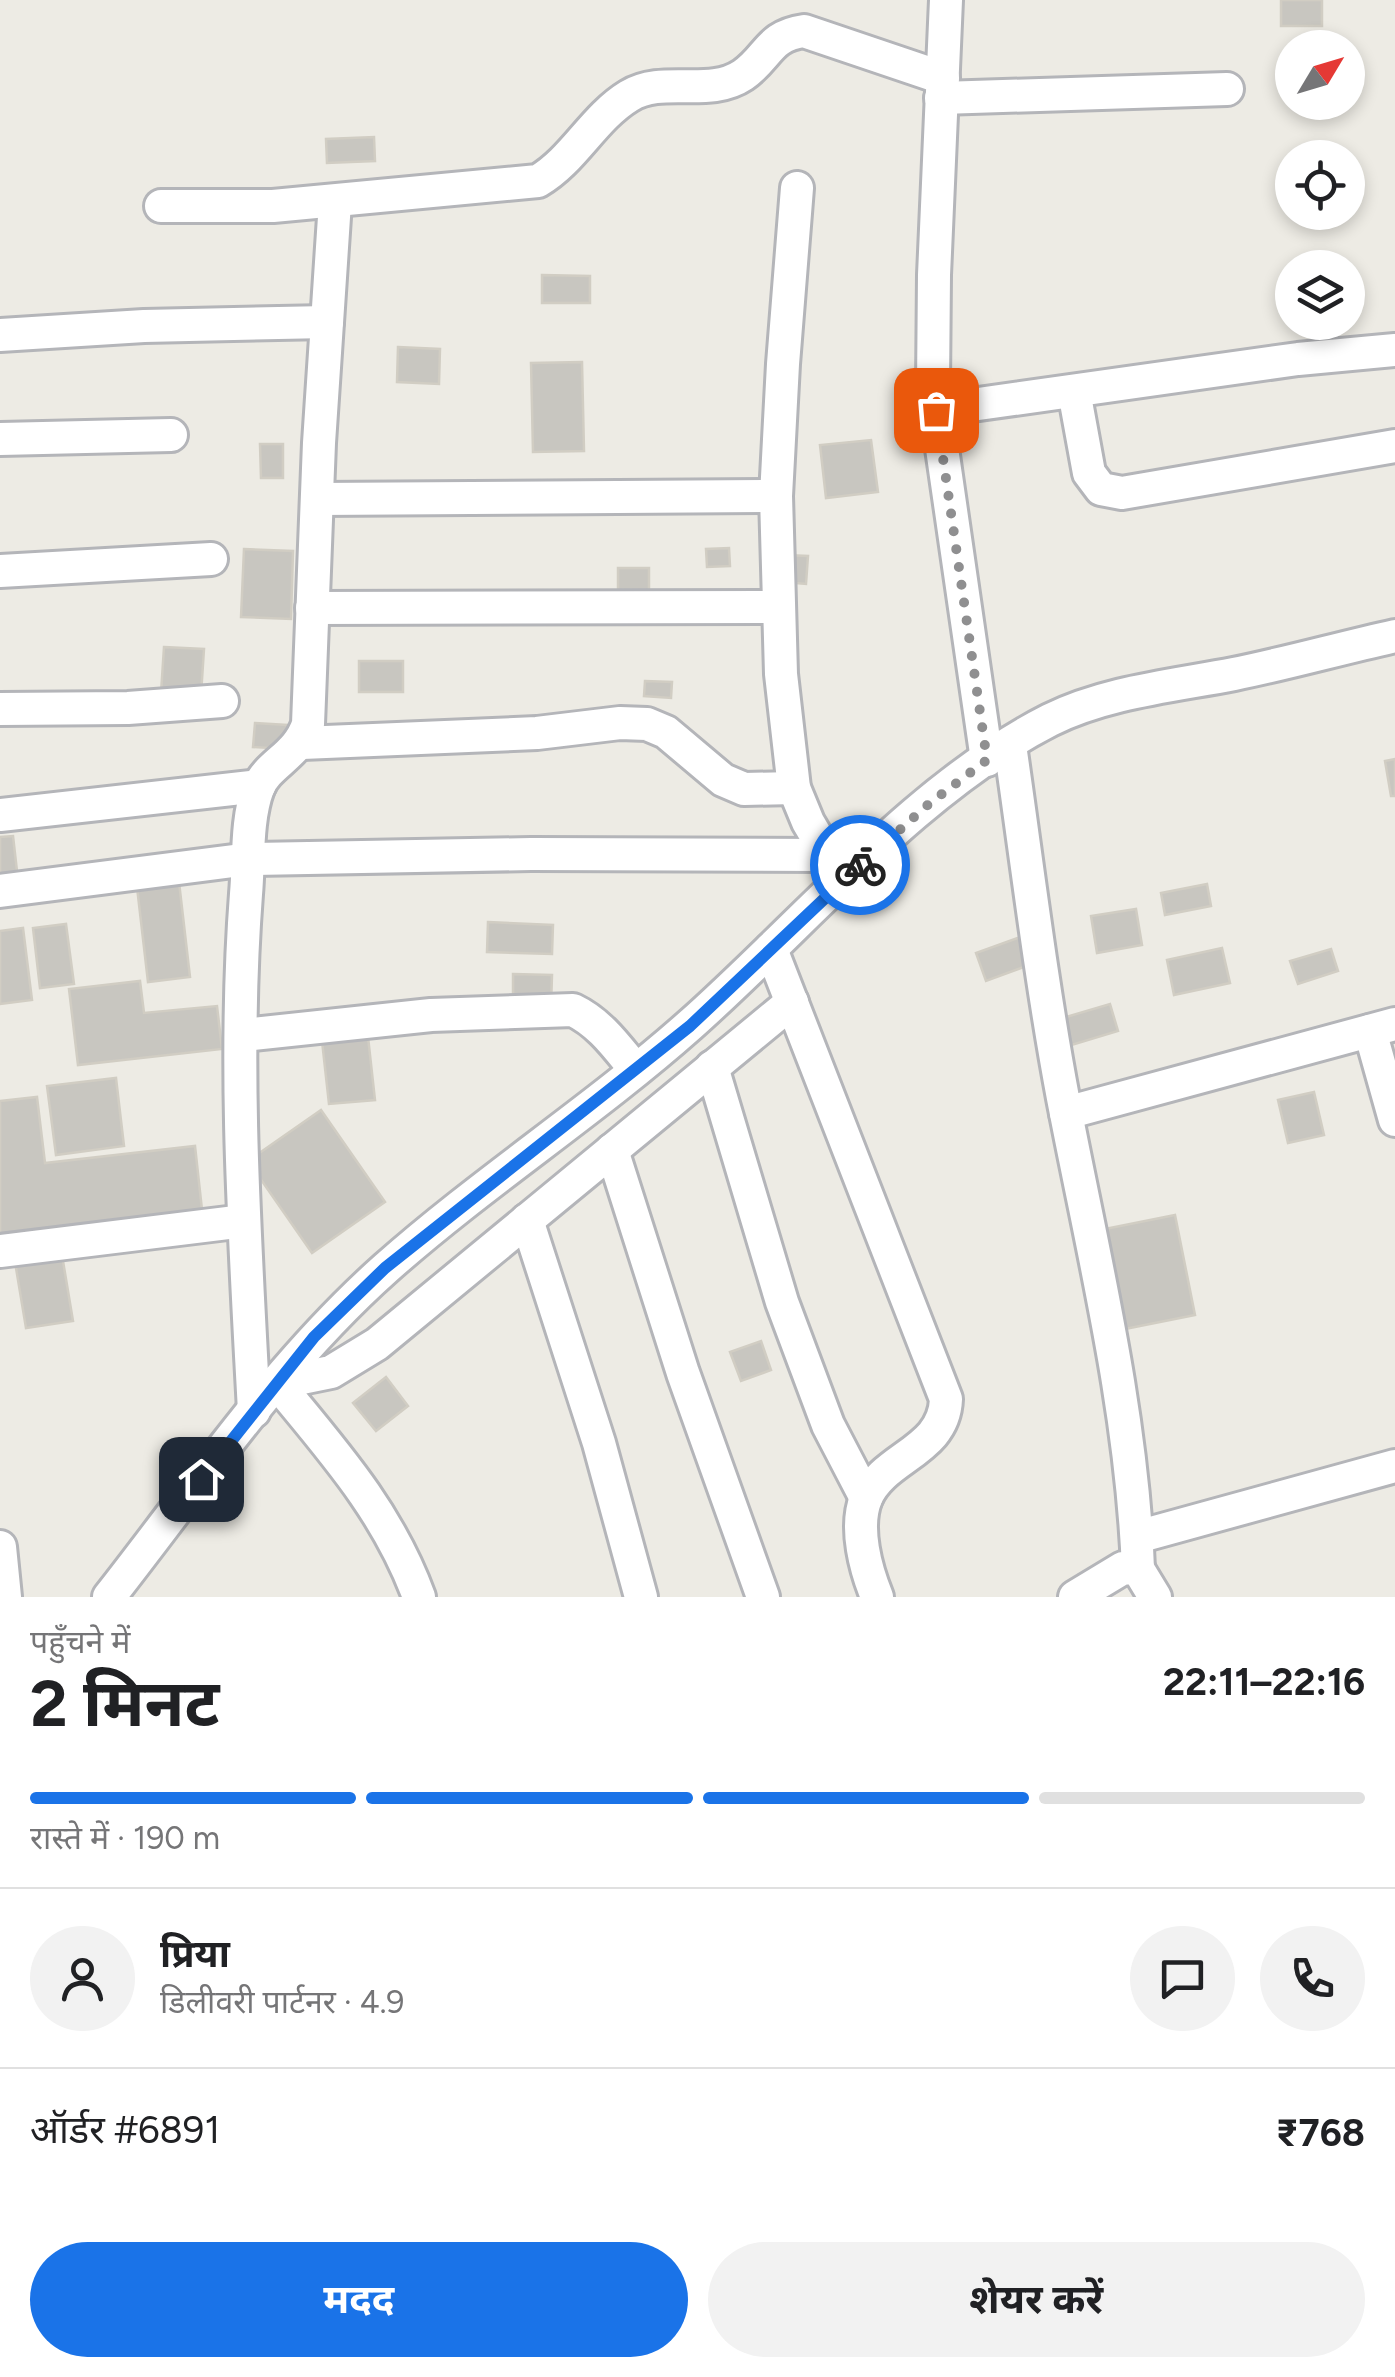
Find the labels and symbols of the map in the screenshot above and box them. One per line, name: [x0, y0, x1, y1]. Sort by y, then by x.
north arrow: [1275, 30, 1365, 120]
pin: [894, 368, 979, 453]
courier: [810, 815, 910, 915]
pin: [159, 1437, 244, 1522]

